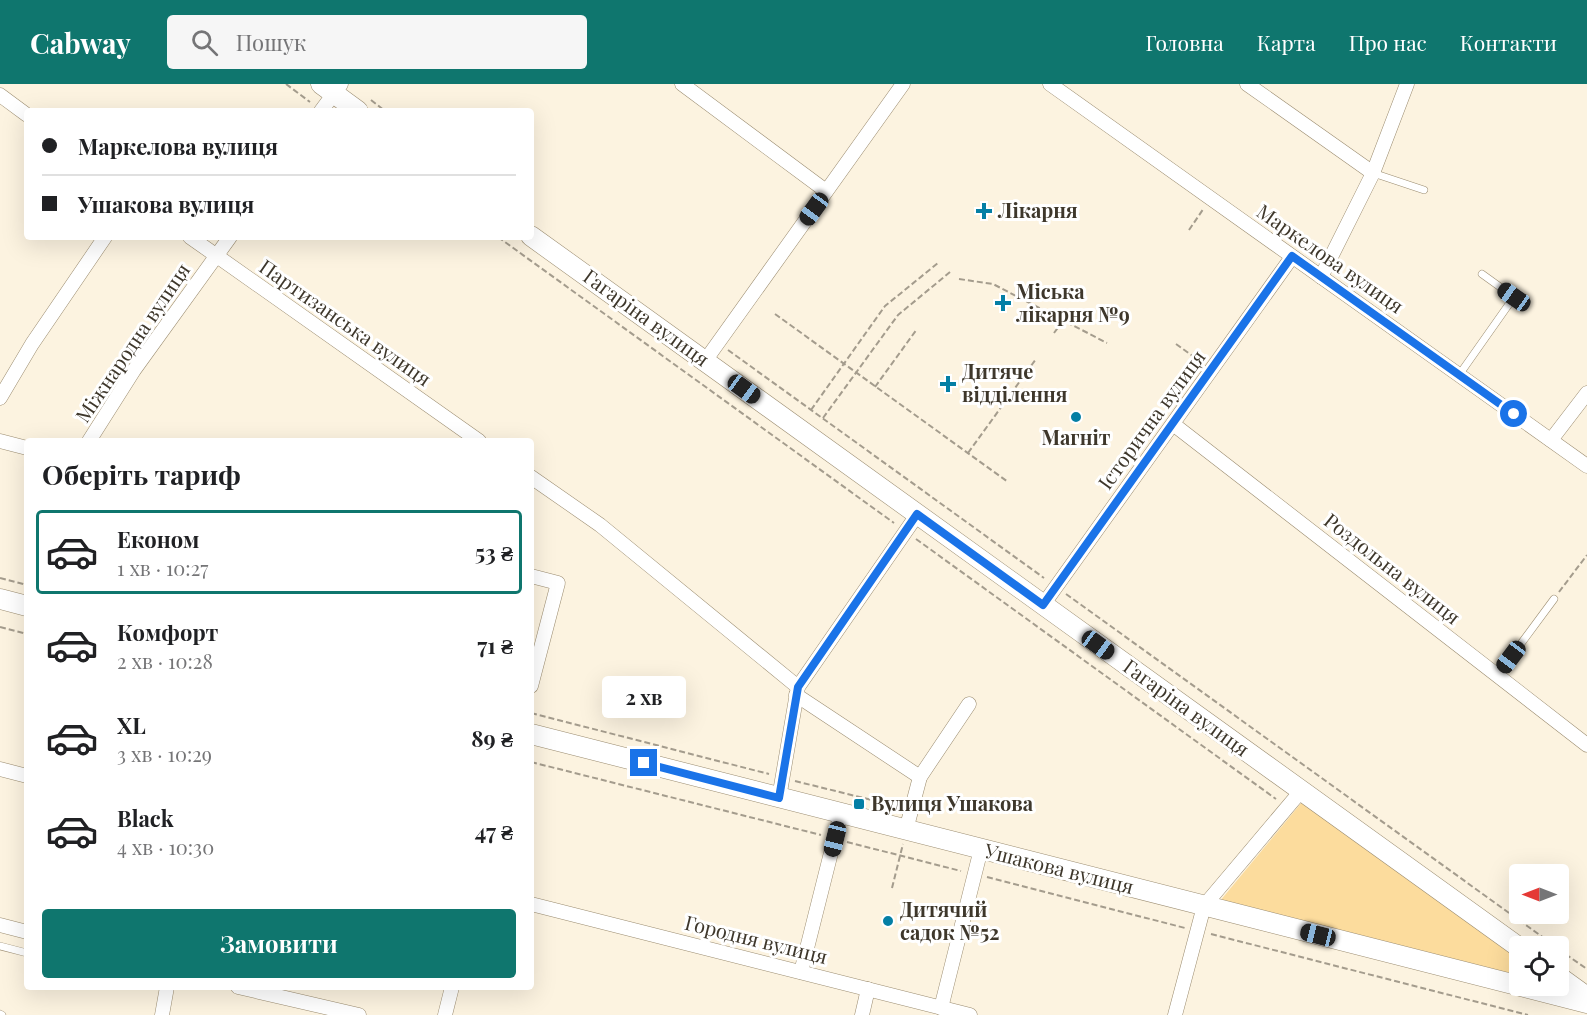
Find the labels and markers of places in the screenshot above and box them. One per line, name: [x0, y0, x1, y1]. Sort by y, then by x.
place label: Лікарня: [997, 196, 1078, 223]
marker: Лікарня: [975, 202, 993, 220]
place label: Міська лікарня №9: [1016, 277, 1130, 327]
marker: Міська лікарня №9: [994, 294, 1012, 312]
place label: Дитяче відділення: [962, 357, 1068, 407]
marker: Дитяче відділення: [939, 375, 957, 393]
marker: Магніт: [1069, 410, 1083, 424]
place label: Магніт: [1042, 423, 1111, 450]
place label: Вулиця Ушакова: [871, 789, 1034, 816]
marker: Вулиця Ушакова: [852, 797, 866, 811]
place label: Дитячий садок №52: [900, 895, 1000, 945]
marker: Дитячий садок №52: [881, 914, 895, 928]

